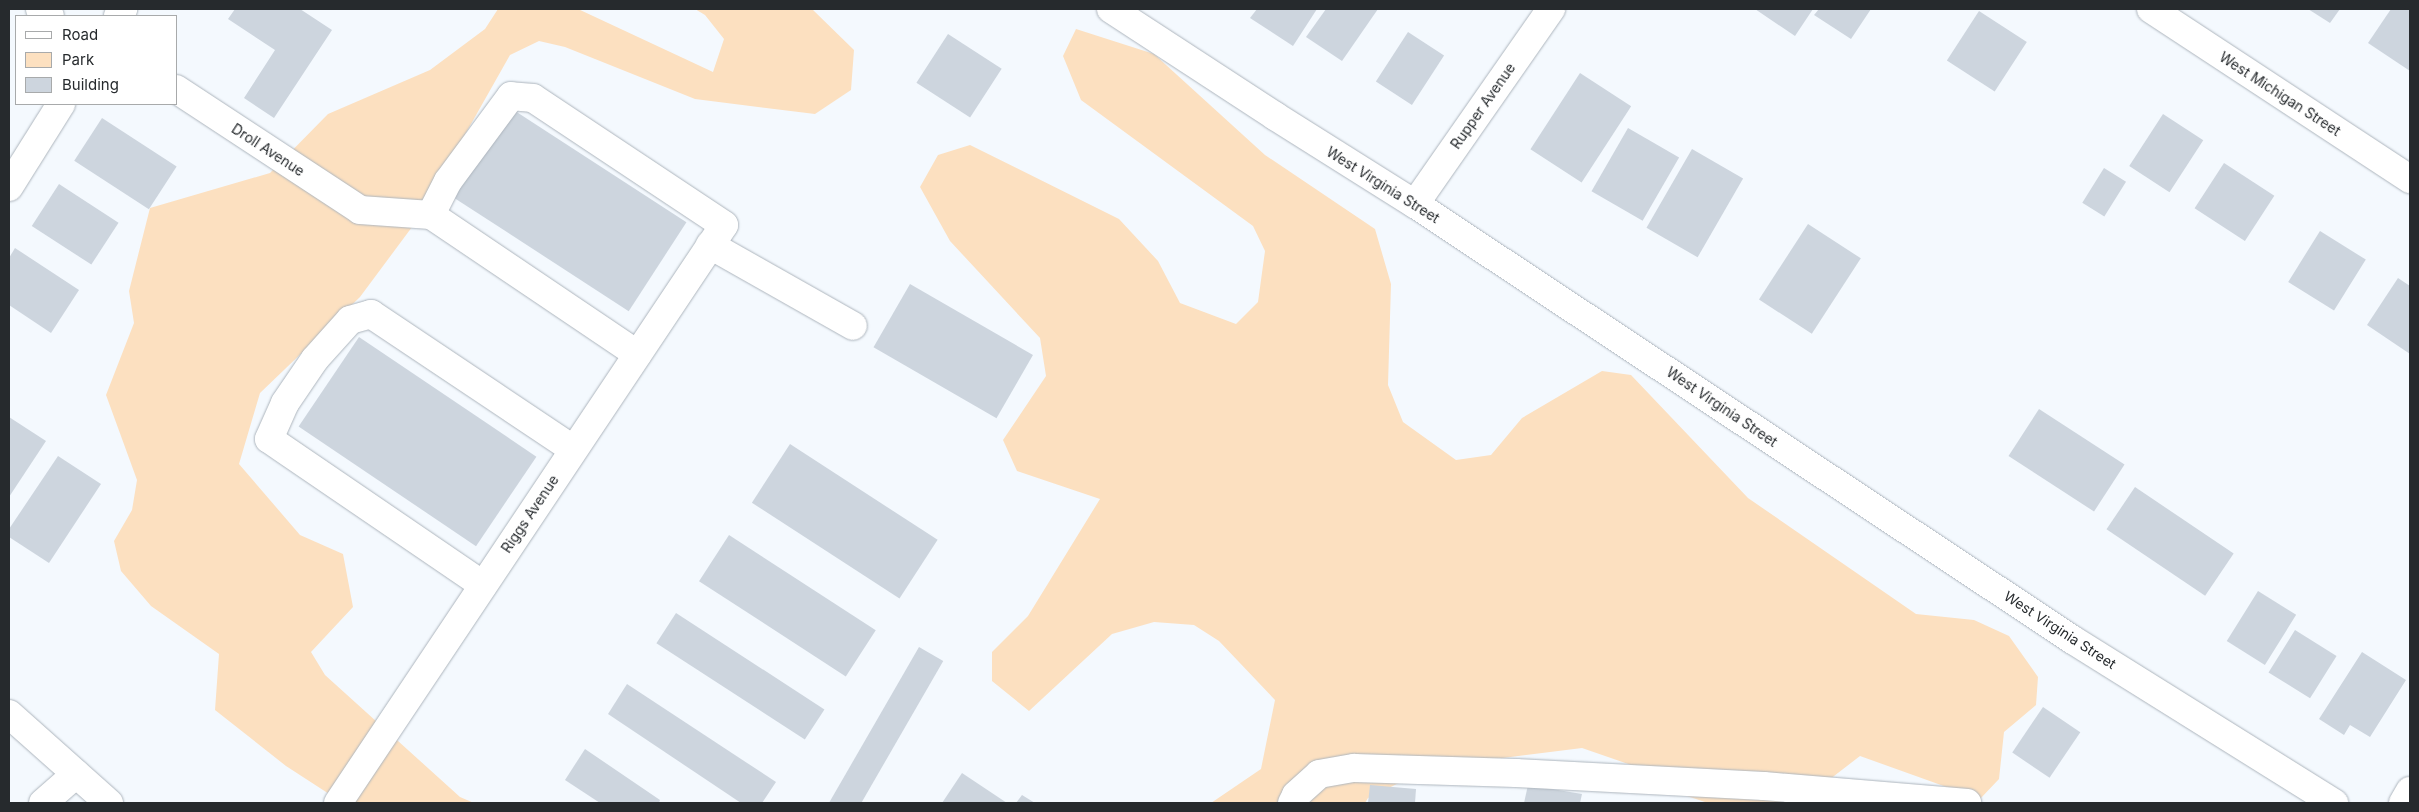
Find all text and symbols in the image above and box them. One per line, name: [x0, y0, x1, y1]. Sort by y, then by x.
legend: [15, 15, 178, 105]
text: Road: [62, 25, 98, 44]
street label: West Michigan Street: [2216, 49, 2344, 139]
text: Park: [62, 50, 94, 69]
street label: Rupper Avenue: [1447, 60, 1519, 152]
text: Building: [62, 75, 119, 94]
street label: Droll Avenue: [228, 120, 308, 180]
street label: West Virginia Street: [1323, 143, 1443, 227]
street label: West Virginia Street: [1663, 364, 1781, 450]
street label: Riggs Avenue: [498, 472, 562, 556]
street label: West Virginia Street: [2001, 588, 2119, 672]

